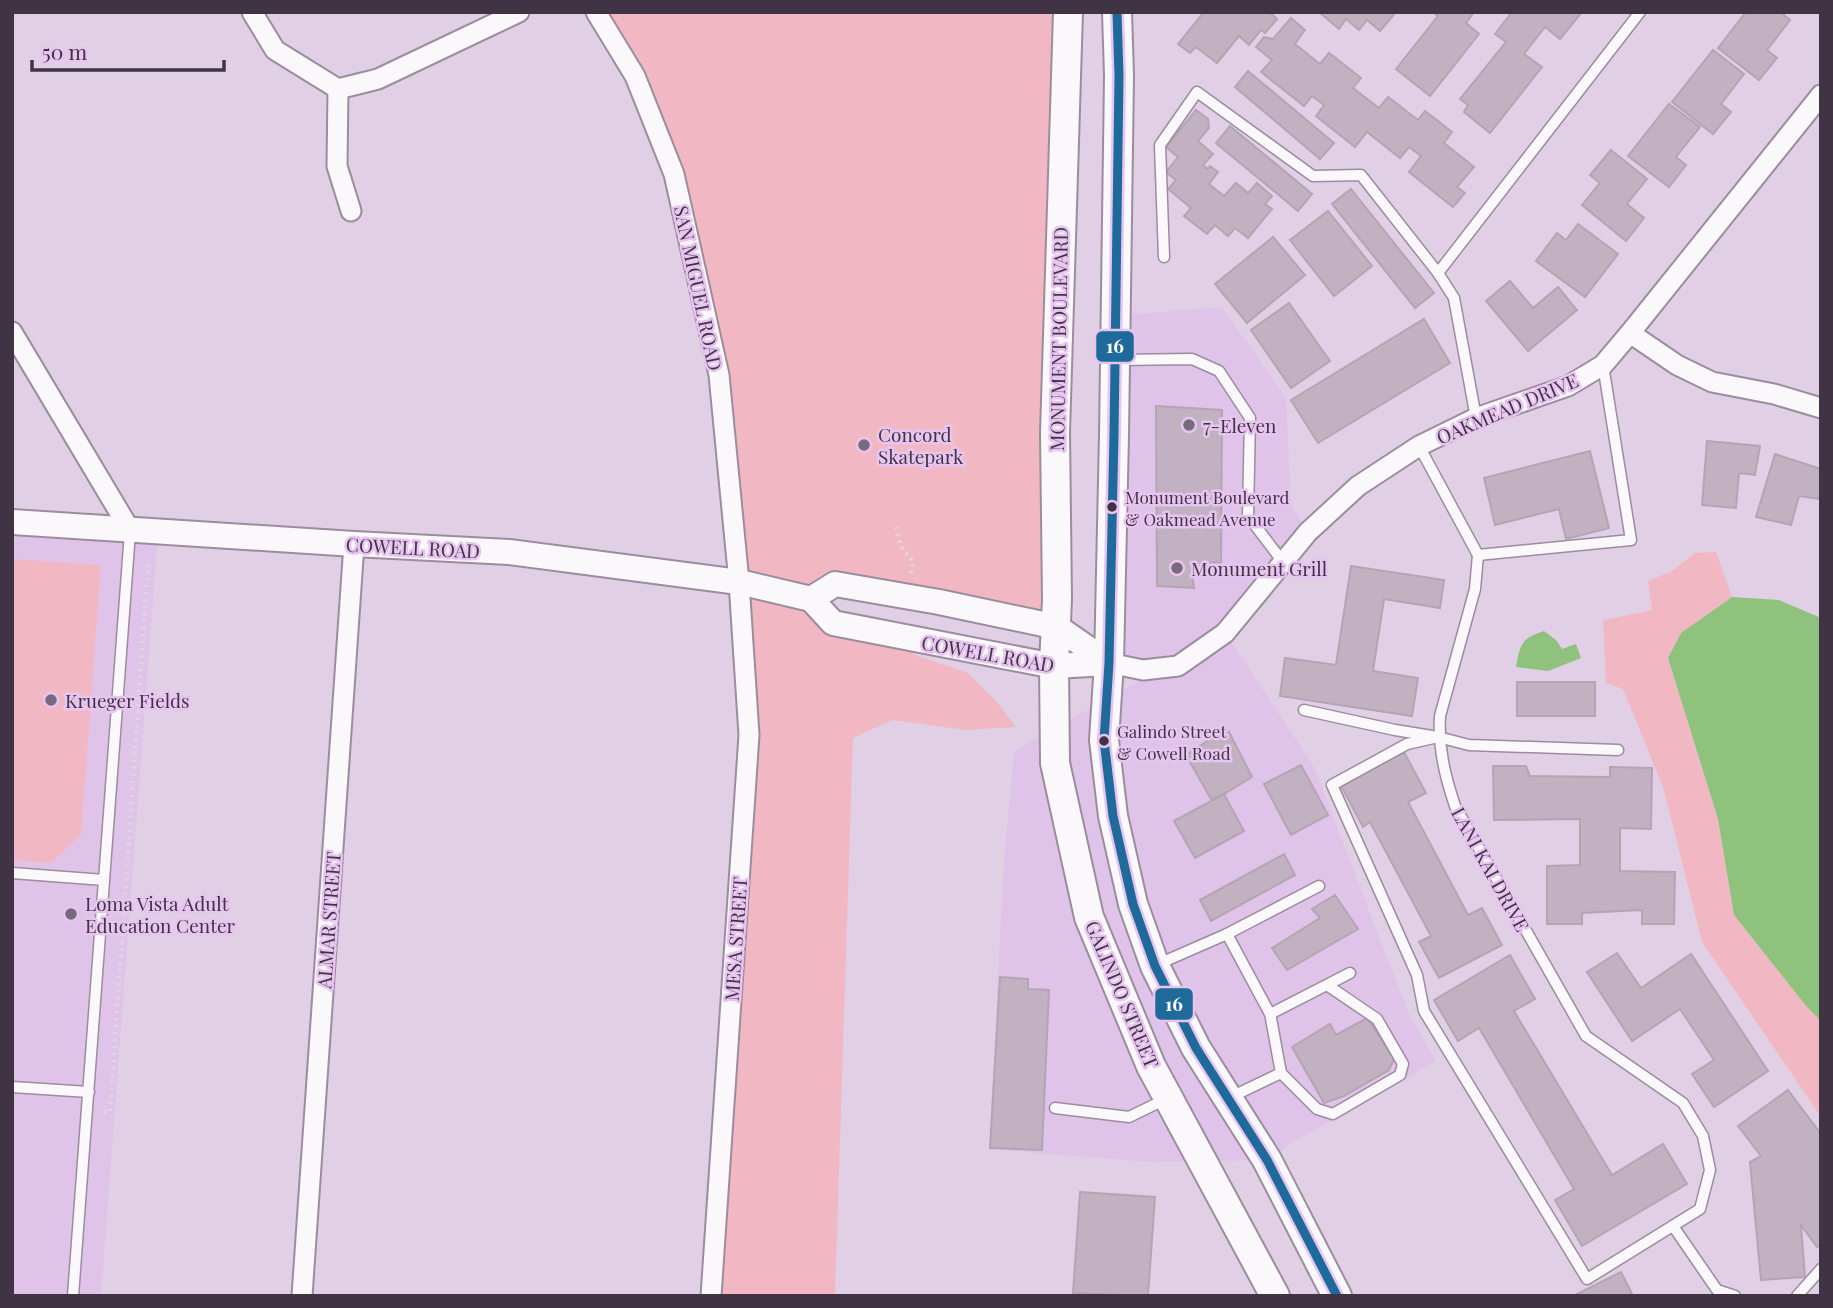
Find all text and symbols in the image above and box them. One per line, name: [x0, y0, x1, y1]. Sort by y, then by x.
scale bar: [32, 28, 224, 72]
text: 50 m: [42, 37, 88, 65]
street label: SAN MIGUEL ROAD: [669, 203, 729, 373]
street label: MONUMENT BOULEVARD: [1043, 227, 1073, 451]
line badge: 16: [1095, 330, 1135, 363]
text: 16: [1106, 332, 1124, 358]
street label: OAKMEAD DRIVE: [1432, 366, 1582, 450]
place label: 7-Eleven: [1203, 412, 1277, 438]
marker: 7-Eleven: [1181, 417, 1197, 433]
place label: Concord Skatepark: [878, 421, 964, 469]
marker: Concord Skatepark: [856, 437, 872, 453]
place label: Monument Boulevard & Oakmead Avenue: [1125, 486, 1290, 530]
marker: Monument Boulevard & Oakmead Avenue: [1105, 500, 1119, 514]
street label: COWELL ROAD: [345, 531, 481, 563]
place label: Monument Grill: [1191, 555, 1328, 581]
marker: Monument Grill: [1169, 560, 1185, 576]
street label: COWELL ROAD: [920, 629, 1056, 677]
place label: Krueger Fields: [65, 687, 190, 713]
marker: Krueger Fields: [43, 692, 59, 708]
place label: Galindo Street & Cowell Road: [1117, 720, 1231, 764]
marker: Galindo Street & Cowell Road: [1097, 734, 1111, 748]
street label: LANI KAI DRIVE: [1446, 802, 1536, 936]
street label: ALMAR STREET: [310, 851, 346, 990]
street label: MESA STREET: [718, 876, 752, 1002]
place label: Loma Vista Adult Education Center: [85, 890, 235, 938]
marker: Loma Vista Adult Education Center: [63, 906, 79, 922]
street label: GALINDO STREET: [1080, 916, 1166, 1072]
line badge: 16: [1154, 987, 1194, 1021]
text: 16: [1165, 990, 1183, 1016]

